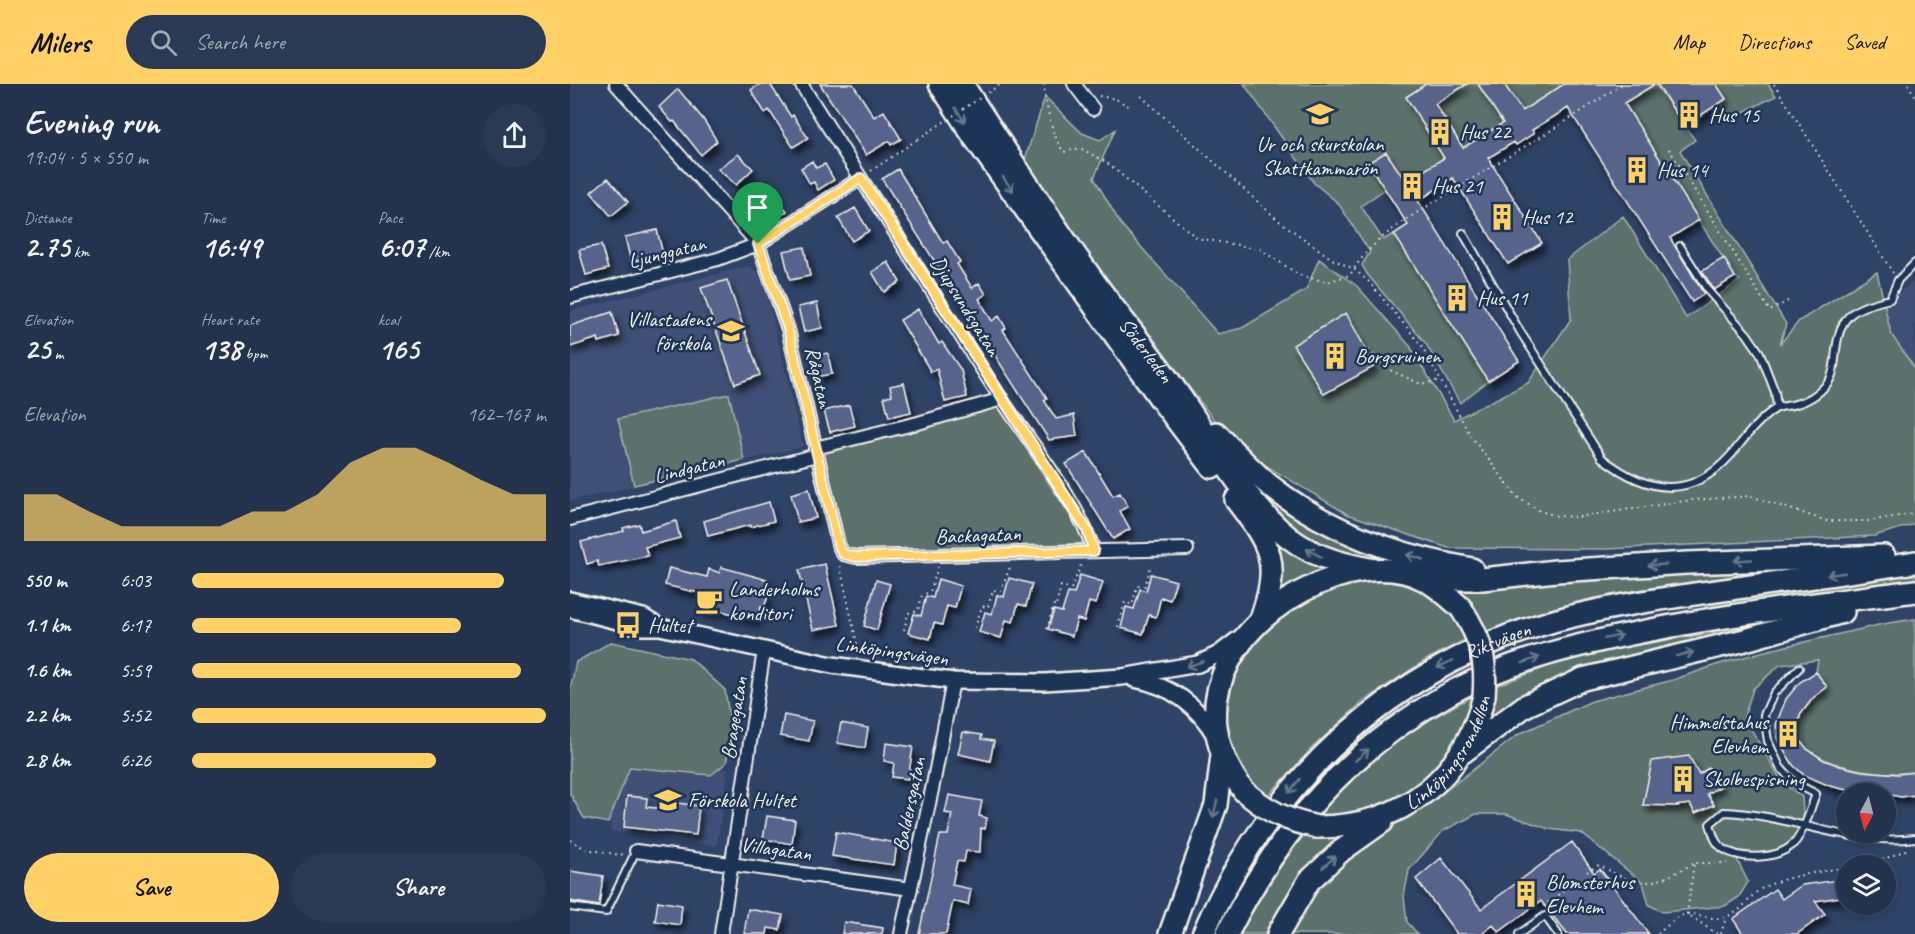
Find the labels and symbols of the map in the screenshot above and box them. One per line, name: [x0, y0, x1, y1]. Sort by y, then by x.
school or university icon: Ur och skurskolan Skattkammarön: [1305, 99, 1335, 129]
building icon: Hus 15: [1674, 100, 1704, 130]
place label: Hus 15: [1709, 102, 1761, 128]
one-way arrow: [954, 106, 966, 123]
building icon: Hus 22: [1425, 117, 1455, 147]
place label: Hus 22: [1460, 119, 1512, 145]
place label: Ur och skurskolan Skattkammarön: [1257, 131, 1384, 181]
building icon: Hus 14: [1622, 155, 1652, 185]
place label: Hus 14: [1657, 157, 1710, 183]
building icon: Hus 21: [1397, 171, 1427, 201]
place label: Hus 21: [1432, 173, 1484, 199]
one-way arrow: [1002, 176, 1014, 192]
pin: [732, 182, 783, 244]
building icon: Hus 12: [1487, 202, 1517, 232]
place label: Hus 12: [1522, 204, 1574, 230]
street label: Ljunggatan: [626, 229, 710, 274]
street label: Djupsundsgatan: [925, 251, 1008, 362]
building icon: Hus 11: [1442, 283, 1472, 313]
place label: Hus 11: [1477, 285, 1529, 311]
place label: Villastadens förskola: [627, 306, 713, 356]
street label: Söderleden: [1113, 312, 1180, 388]
school or university icon: Villastadens förskola: [716, 316, 746, 346]
building icon: Borgsruinen: [1320, 341, 1350, 371]
place label: Borgsruinen: [1355, 343, 1442, 369]
street label: Rågatan: [799, 344, 839, 412]
street label: Lindgatan: [651, 447, 727, 489]
street label: Backagatan: [935, 521, 1022, 549]
one-way arrow: [1306, 547, 1323, 559]
one-way arrow: [1406, 551, 1425, 562]
one-way arrow: [1734, 555, 1754, 566]
one-way arrow: [1647, 560, 1667, 571]
one-way arrow: [1827, 569, 1847, 580]
place label: Landerholms konditori: [729, 576, 821, 626]
cafe icon: Landerholms konditori: [694, 586, 724, 616]
bus stop icon: Hultet: [613, 610, 643, 640]
place label: Hultet: [648, 612, 695, 638]
street label: Riksvägen: [1459, 616, 1534, 666]
street label: Linköpingsvägen: [834, 630, 950, 672]
one-way arrow: [1603, 631, 1622, 642]
one-way arrow: [1675, 647, 1694, 659]
one-way arrow: [1521, 653, 1540, 664]
one-way arrow: [1186, 659, 1205, 670]
one-way arrow: [1436, 659, 1454, 671]
street label: Bragegatan: [715, 674, 753, 761]
street label: Linköpingsrondellen: [1400, 692, 1497, 816]
place label: Himmelstahus Elevhem: [1670, 709, 1770, 759]
building icon: Himmelstahus Elevhem: [1773, 719, 1803, 749]
one-way arrow: [1354, 748, 1370, 761]
street label: Baldersgatan: [886, 754, 932, 853]
building icon: Skolbespisning: [1668, 764, 1698, 794]
place label: Skolbespisning: [1703, 766, 1806, 792]
one-way arrow: [1288, 778, 1301, 794]
north arrow: [1836, 783, 1896, 843]
school or university icon: Förskola Hultet: [653, 785, 683, 815]
place label: Förskola Hultet: [688, 787, 798, 813]
one-way arrow: [1208, 799, 1220, 818]
street label: Villagatan: [739, 831, 814, 867]
one-way arrow: [1321, 855, 1336, 869]
place label: Blomsterhus Elevhem: [1546, 869, 1636, 919]
building icon: Blomsterhus Elevhem: [1511, 879, 1541, 909]

